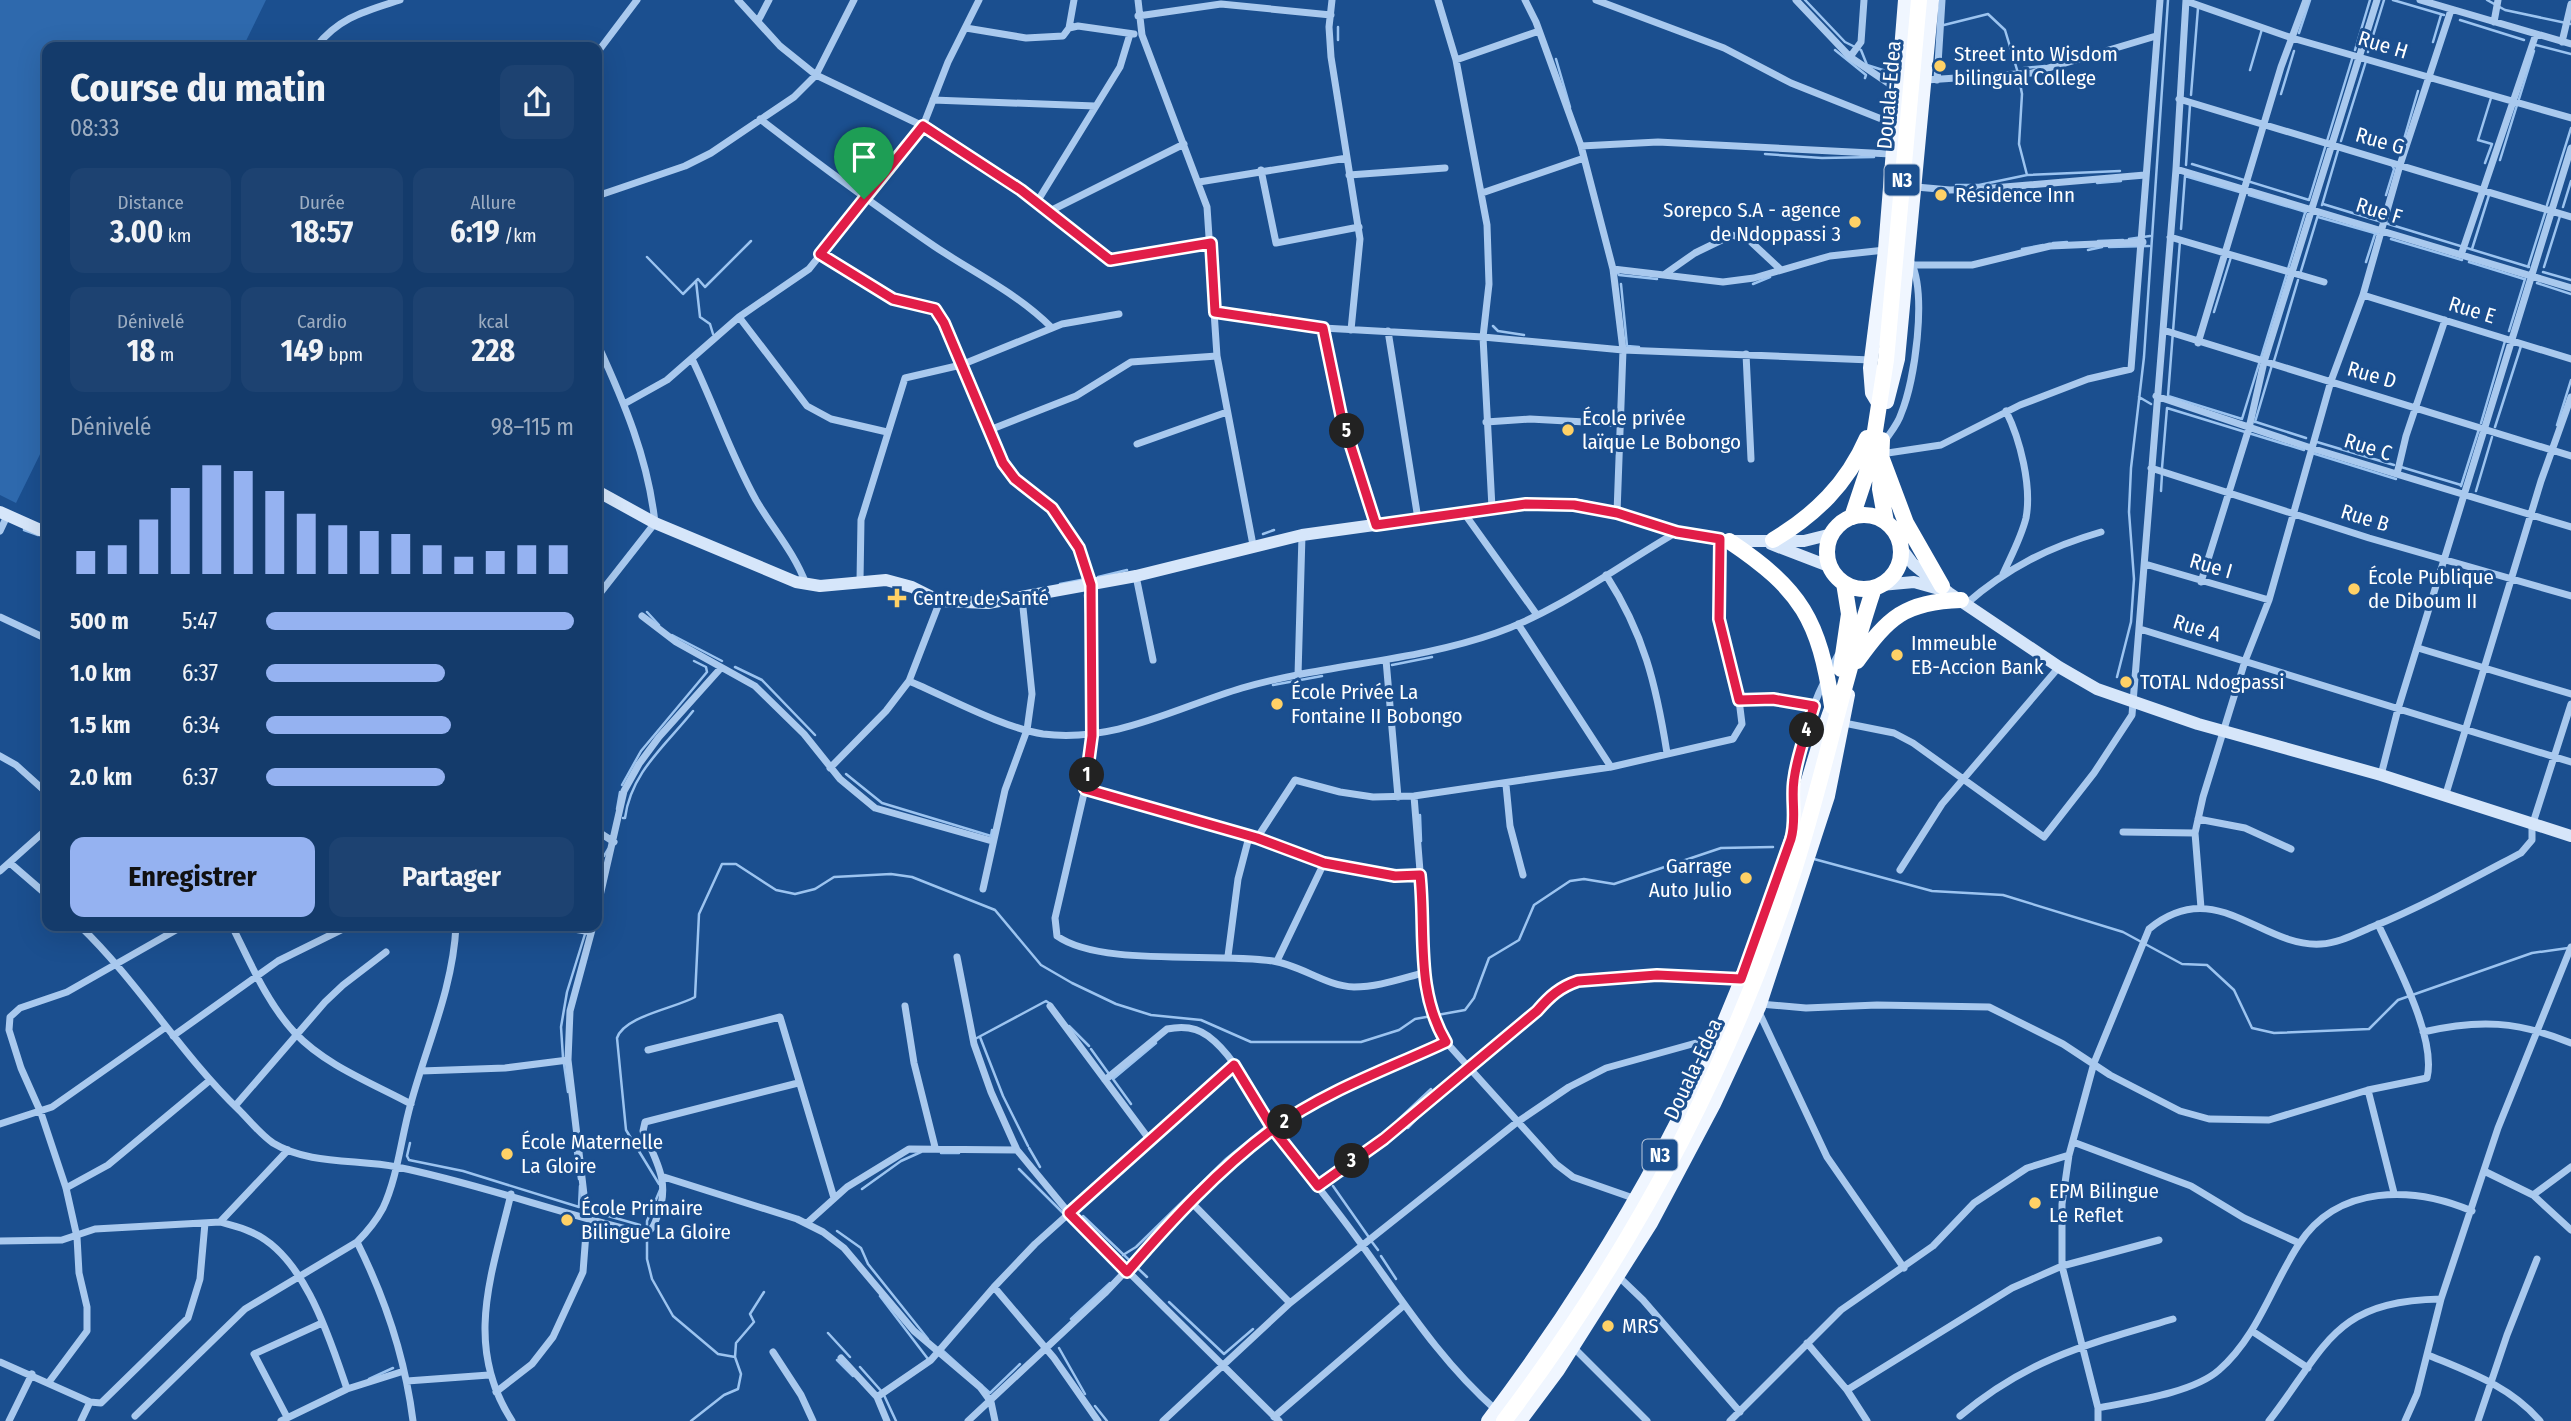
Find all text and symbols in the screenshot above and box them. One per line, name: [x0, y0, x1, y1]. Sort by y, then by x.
street label: Rue H: [2355, 25, 2411, 65]
street label: Douala-Edea: [1871, 40, 1907, 150]
place label: Street into Wisdom bilingual College: [1954, 41, 2118, 91]
marker: Street into Wisdom bilingual College: [1932, 58, 1948, 74]
text: Course du matin: [70, 65, 326, 111]
button: share: [500, 65, 574, 139]
text: 08:33: [70, 114, 119, 142]
street label: Rue G: [2352, 122, 2408, 160]
pin: [834, 127, 894, 199]
icon: arrive: [845, 138, 883, 176]
road number: N3: [1884, 164, 1920, 196]
place label: Résidence Inn: [1955, 182, 2075, 208]
marker: Résidence Inn: [1933, 187, 1949, 203]
text: Distance: [117, 191, 184, 214]
text: Durée: [299, 191, 345, 214]
text: Allure: [471, 191, 516, 214]
street label: Rue F: [2353, 192, 2405, 230]
place label: Sorepco S.A - agence de Ndoppassi 3: [1663, 197, 1841, 247]
text: 3.00: [110, 214, 163, 250]
text: 18:57: [291, 214, 353, 250]
text: 6:19: [450, 214, 500, 250]
marker: Sorepco S.A - agence de Ndoppassi 3: [1847, 214, 1863, 230]
text: km: [163, 224, 191, 247]
text: /km: [500, 224, 537, 247]
street label: Rue E: [2445, 291, 2499, 329]
text: Dénivelé: [117, 310, 184, 333]
text: Cardio: [297, 310, 347, 333]
text: kcal: [478, 310, 509, 333]
text: 18: [127, 333, 155, 369]
text: 149: [281, 333, 324, 369]
text: 228: [472, 333, 515, 369]
text: m: [155, 343, 174, 366]
text: bpm: [324, 343, 363, 366]
street label: Rue D: [2344, 356, 2400, 394]
place label: École privée laïque Le Bobongo: [1582, 405, 1741, 455]
text: Dénivelé: [70, 413, 151, 441]
text: 98–115 m: [491, 413, 574, 441]
pin: 5: [1330, 414, 1364, 448]
text: 5: [1342, 419, 1351, 442]
marker: École privée laïque Le Bobongo: [1560, 422, 1576, 438]
street label: Rue C: [2341, 427, 2395, 467]
street label: Rue B: [2338, 498, 2392, 538]
street label: Rue I: [2187, 548, 2235, 584]
place label: École Publique de Diboum II: [2368, 564, 2494, 614]
marker: École Publique de Diboum II: [2346, 581, 2362, 597]
place label: Centre de Santé: [913, 585, 1049, 611]
marker: Centre de Santé: [887, 588, 907, 608]
text: 500 m: [70, 607, 129, 635]
text: 5:47: [182, 607, 217, 635]
street label: Rue A: [2170, 608, 2224, 648]
place label: Immeuble EB-Accion Bank: [1911, 630, 2044, 680]
marker: Immeuble EB-Accion Bank: [1889, 647, 1905, 663]
text: 1.0 km: [70, 659, 131, 687]
text: 6:37: [182, 659, 218, 687]
place label: TOTAL Ndogpassi: [2140, 669, 2284, 695]
marker: TOTAL Ndogpassi: [2118, 674, 2134, 690]
place label: École Privée La Fontaine II Bobongo: [1291, 679, 1463, 729]
marker: École Privée La Fontaine II Bobongo: [1269, 696, 1285, 712]
text: 1.5 km: [70, 711, 131, 739]
text: 6:34: [182, 711, 220, 739]
pin: 4: [1790, 712, 1825, 748]
text: 4: [1802, 718, 1811, 741]
pin: 1: [1070, 758, 1104, 792]
text: 2.0 km: [70, 763, 132, 791]
text: 6:37: [182, 763, 218, 791]
text: 1: [1082, 763, 1091, 786]
button: Enregistrer: [70, 837, 315, 917]
button: Partager: [329, 837, 574, 917]
place label: Garrage Auto Julio: [1649, 853, 1732, 903]
marker: Garrage Auto Julio: [1738, 870, 1754, 886]
street label: Douala-Edea: [1658, 1014, 1728, 1124]
pin: 2: [1268, 1104, 1302, 1140]
text: 2: [1280, 1110, 1289, 1133]
place label: École Maternelle La Gloire: [521, 1129, 663, 1179]
road number: N3: [1642, 1140, 1678, 1170]
pin: 3: [1334, 1144, 1370, 1178]
marker: École Maternelle La Gloire: [499, 1146, 515, 1162]
text: 3: [1347, 1149, 1356, 1172]
place label: EPM Bilingue Le Reflet: [2049, 1178, 2159, 1228]
place label: École Primaire Bilingue La Gloire: [581, 1195, 731, 1245]
marker: EPM Bilingue Le Reflet: [2027, 1195, 2043, 1211]
marker: École Primaire Bilingue La Gloire: [559, 1212, 575, 1228]
place label: MRS: [1622, 1313, 1659, 1339]
marker: MRS: [1600, 1318, 1616, 1334]

